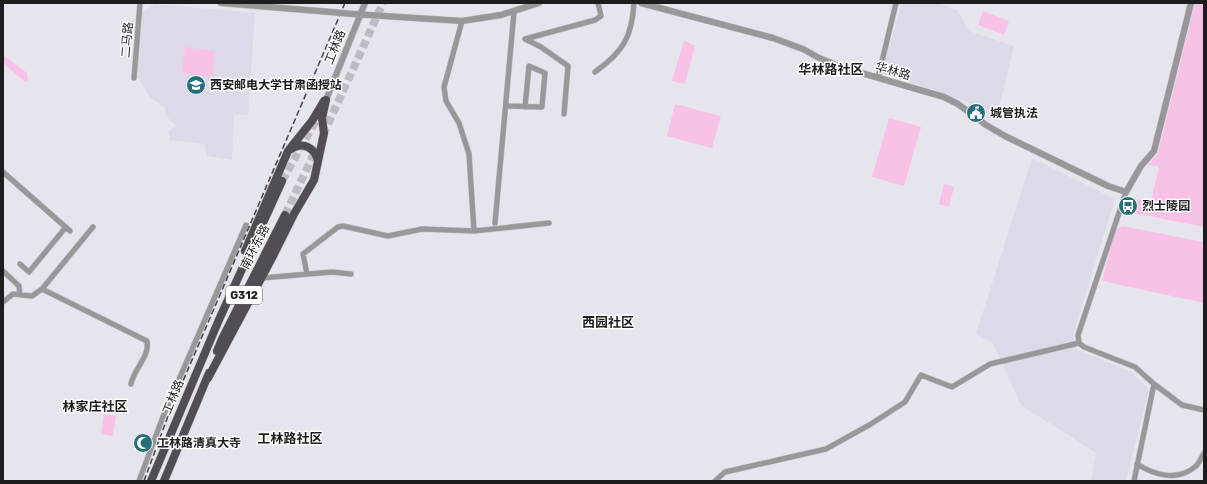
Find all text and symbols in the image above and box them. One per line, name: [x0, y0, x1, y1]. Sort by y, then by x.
street label: 二马路: [118, 21, 136, 59]
street label: 工林路: [322, 28, 348, 66]
street label: 华林路: [874, 59, 912, 83]
district label: 华林路社区: [798, 62, 864, 77]
school or university icon: 西安邮电大学甘肃函授站: [185, 74, 207, 96]
place label: 西安邮电大学甘肃函授站: [210, 78, 342, 92]
public building icon: 城管执法: [965, 102, 987, 124]
place label: 城管执法: [990, 106, 1038, 120]
bus stop icon: 烈士陵园: [1117, 195, 1139, 217]
place label: 烈士陵园: [1142, 199, 1190, 213]
street label: 南环东路: [238, 222, 272, 272]
road number: G312: [226, 286, 262, 304]
district label: 西园社区: [582, 315, 634, 330]
street label: 工林路: [160, 378, 186, 416]
district label: 林家庄社区: [62, 399, 128, 414]
district label: 工林路社区: [257, 431, 323, 446]
mosque icon: 工林路清真大寺: [132, 432, 154, 454]
place label: 工林路清真大寺: [157, 436, 241, 450]

